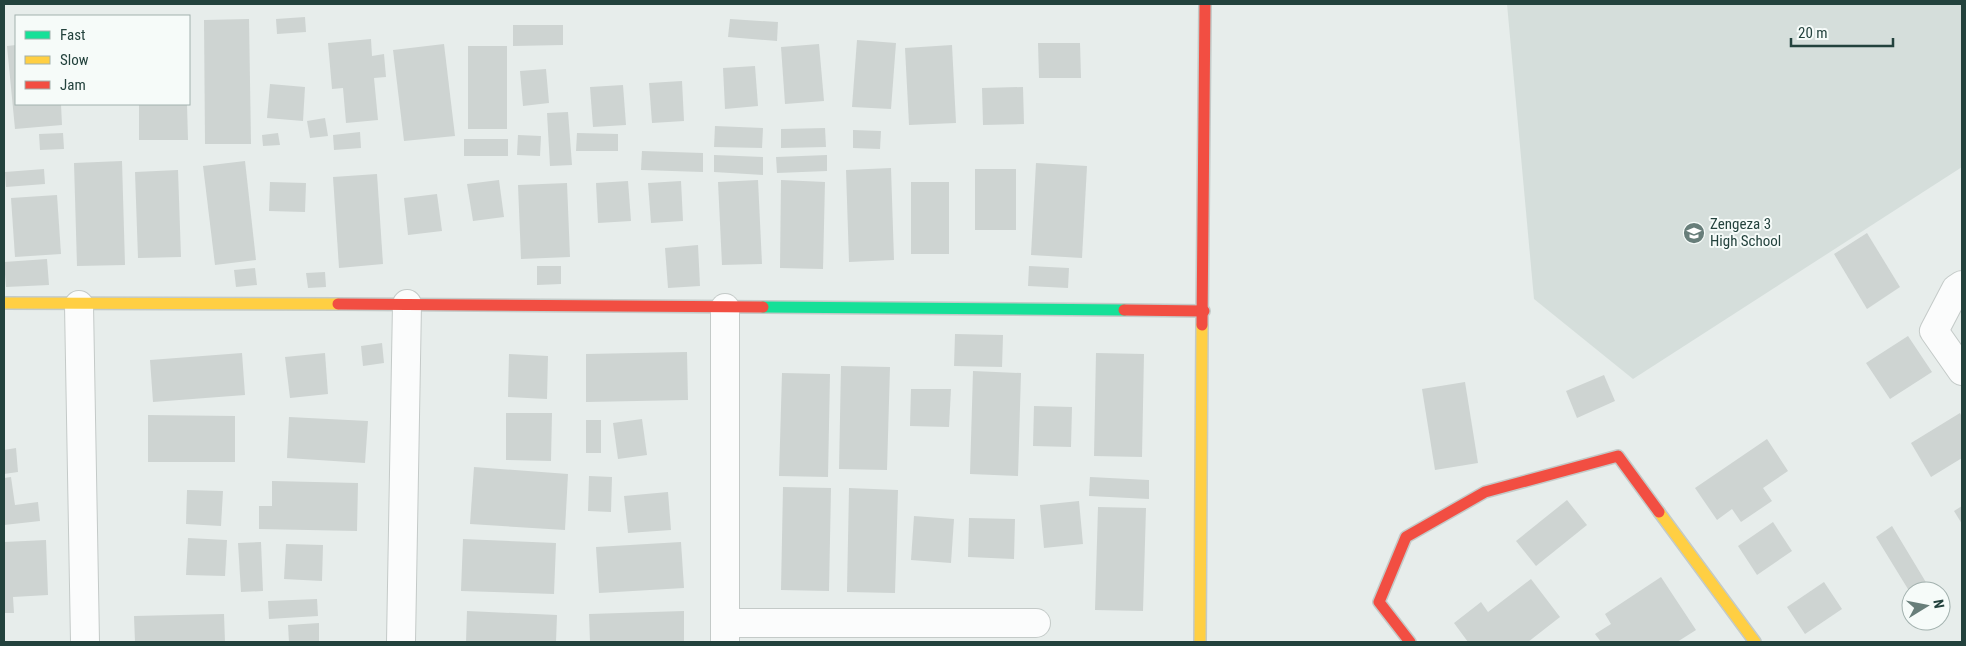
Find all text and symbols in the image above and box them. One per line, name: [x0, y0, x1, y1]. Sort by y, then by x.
legend: [15, 15, 190, 105]
scale bar: [1791, 15, 1894, 47]
text: 20 m: [1798, 24, 1828, 42]
text: Fast: [60, 26, 85, 44]
text: Slow: [60, 51, 89, 69]
text: Jam: [60, 76, 86, 94]
place label: Zengeza 3 High School: [1710, 215, 1781, 250]
school or university icon: Zengeza 3 High School: [1682, 221, 1706, 245]
north arrow: [1901, 581, 1951, 631]
text: N: [1930, 598, 1947, 609]

